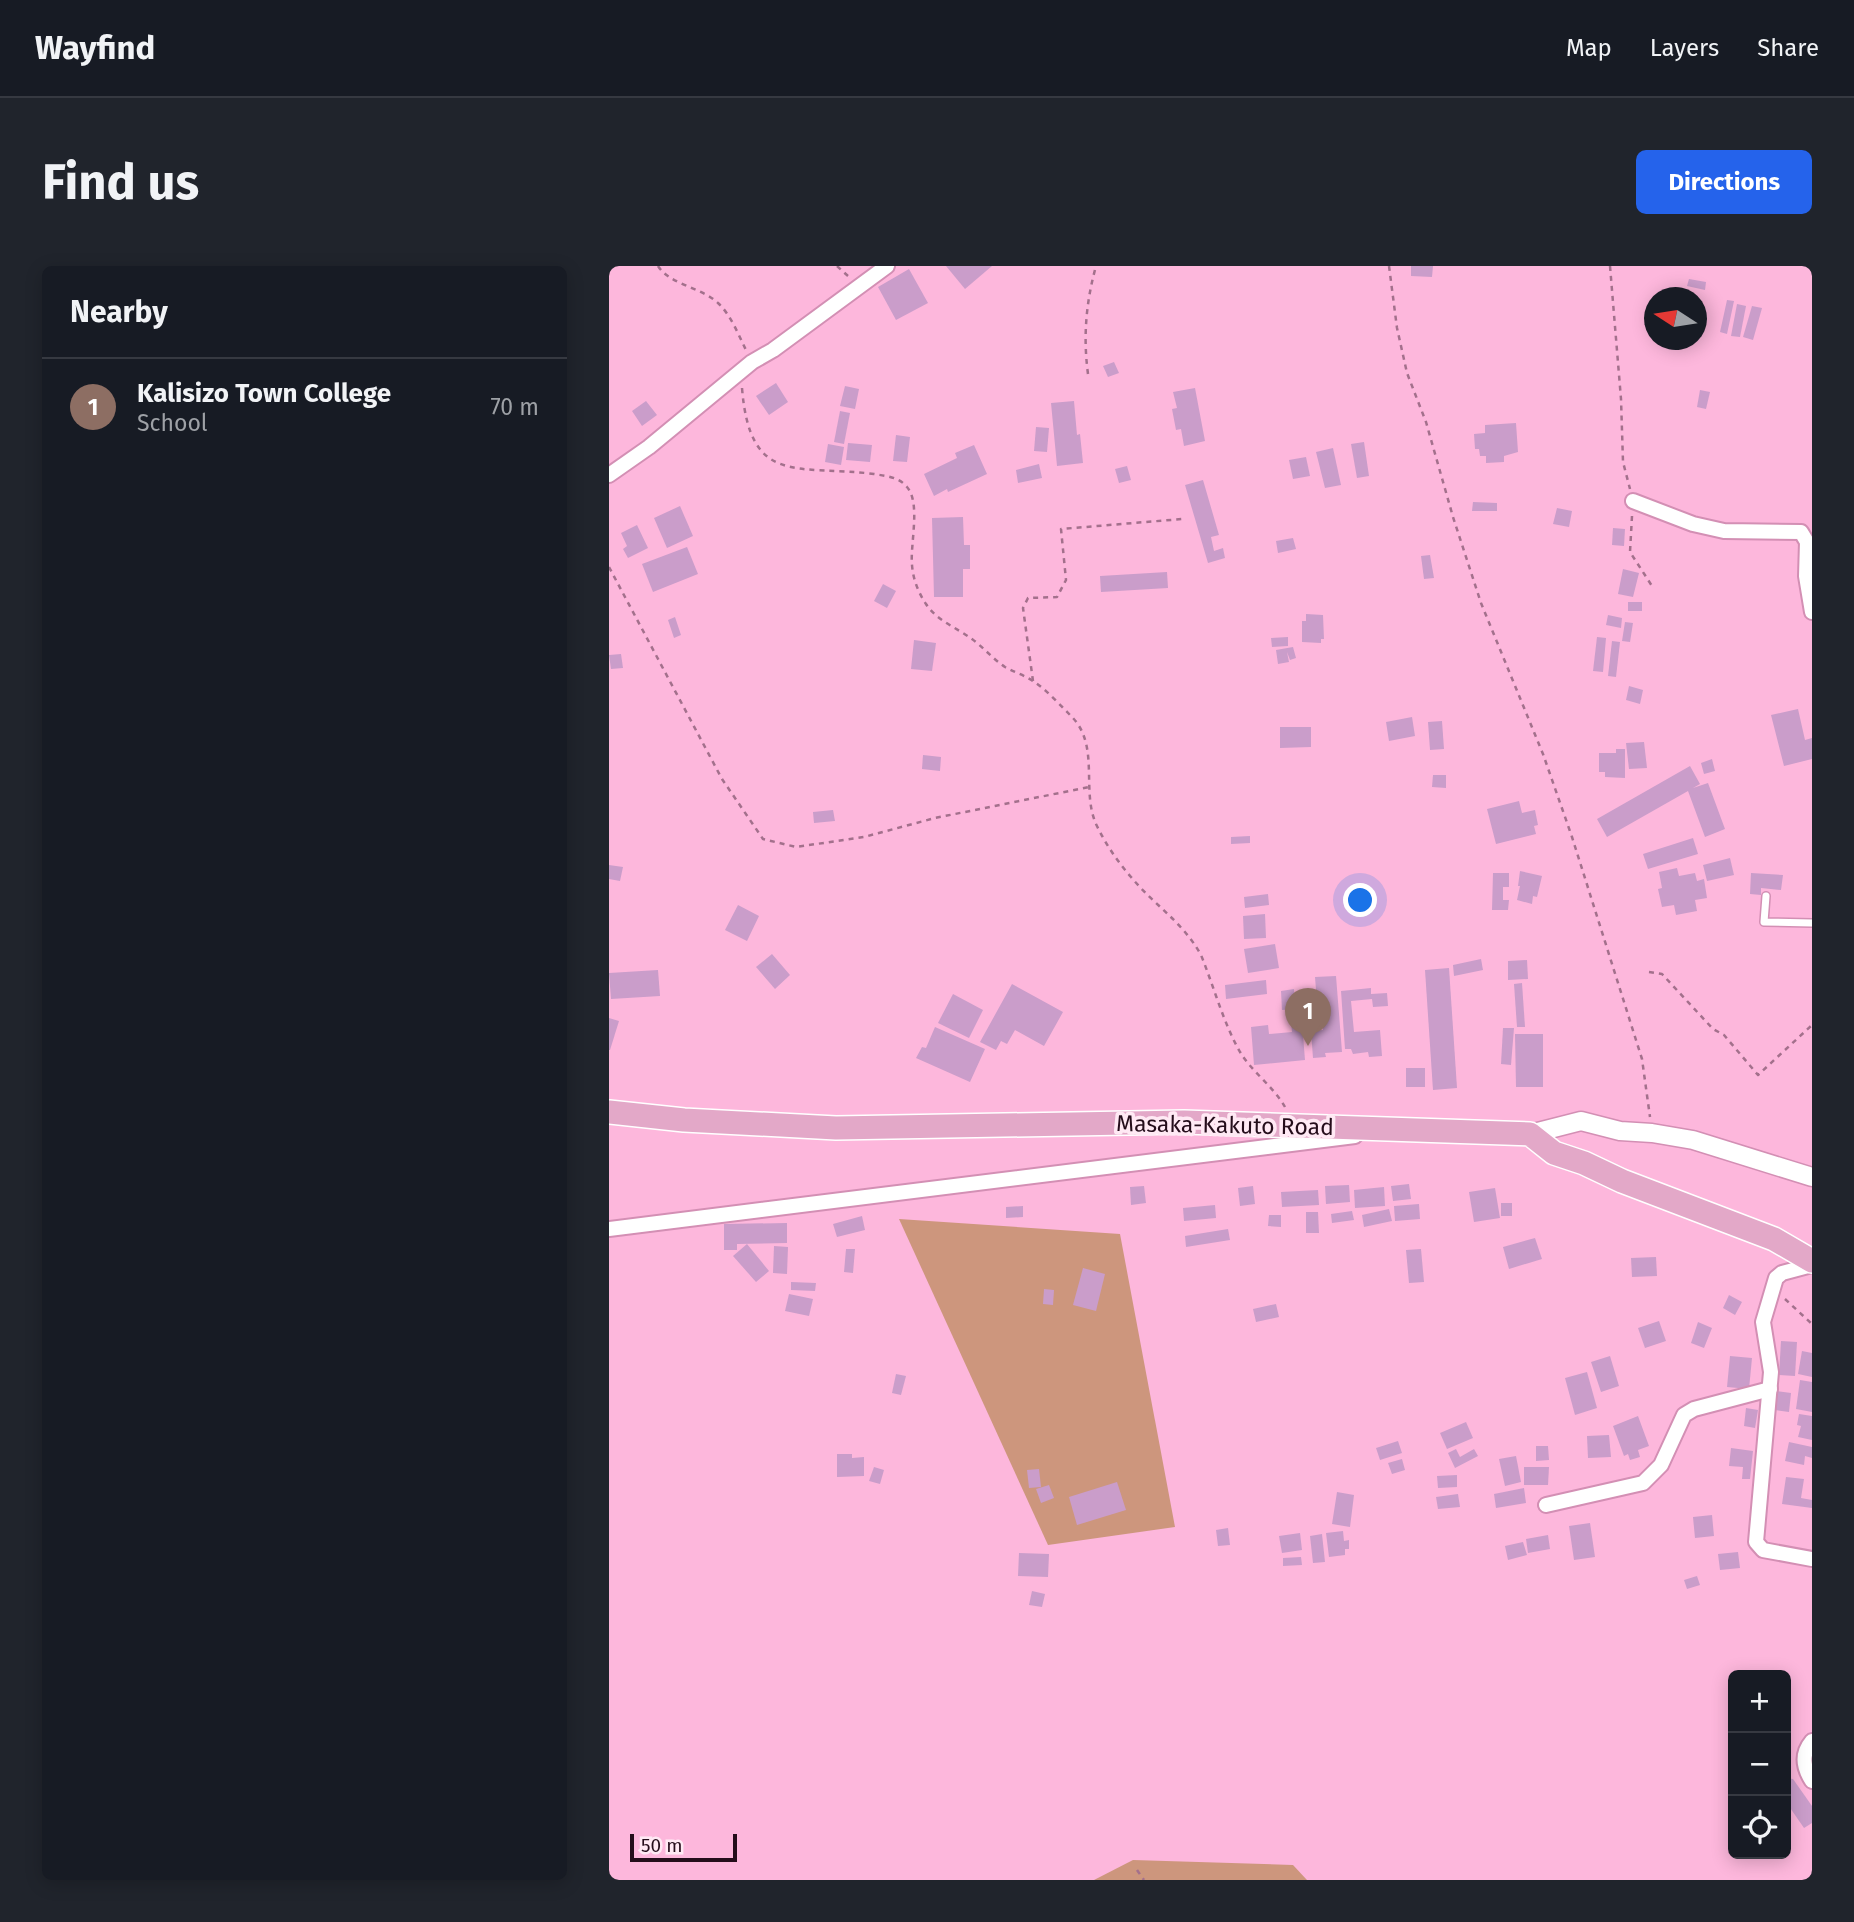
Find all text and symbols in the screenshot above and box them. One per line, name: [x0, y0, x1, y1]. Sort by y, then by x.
text: Wayfind: [35, 28, 155, 68]
text: Map: [1566, 34, 1612, 62]
text: Layers: [1650, 34, 1719, 62]
text: Share: [1757, 34, 1819, 62]
button: Directions: [1636, 150, 1812, 214]
text: Find us: [42, 153, 199, 212]
north arrow: [1644, 287, 1707, 350]
text: Nearby: [70, 294, 168, 330]
text: Kalisizo Town College: [137, 378, 391, 409]
text: 1: [88, 393, 98, 421]
text: 70 m: [490, 393, 539, 421]
text: School: [137, 409, 208, 437]
your location: [1343, 883, 1377, 917]
pin: 1: [1285, 988, 1331, 1046]
street label: Masaka-Kakuto Road: [1116, 1109, 1334, 1141]
map controls: [1728, 1670, 1791, 1859]
button: +: [1728, 1670, 1791, 1733]
button: −: [1728, 1733, 1791, 1796]
button: locate: [1728, 1796, 1791, 1859]
scale bar: [630, 1831, 737, 1863]
text: 50 m: [641, 1834, 682, 1857]

